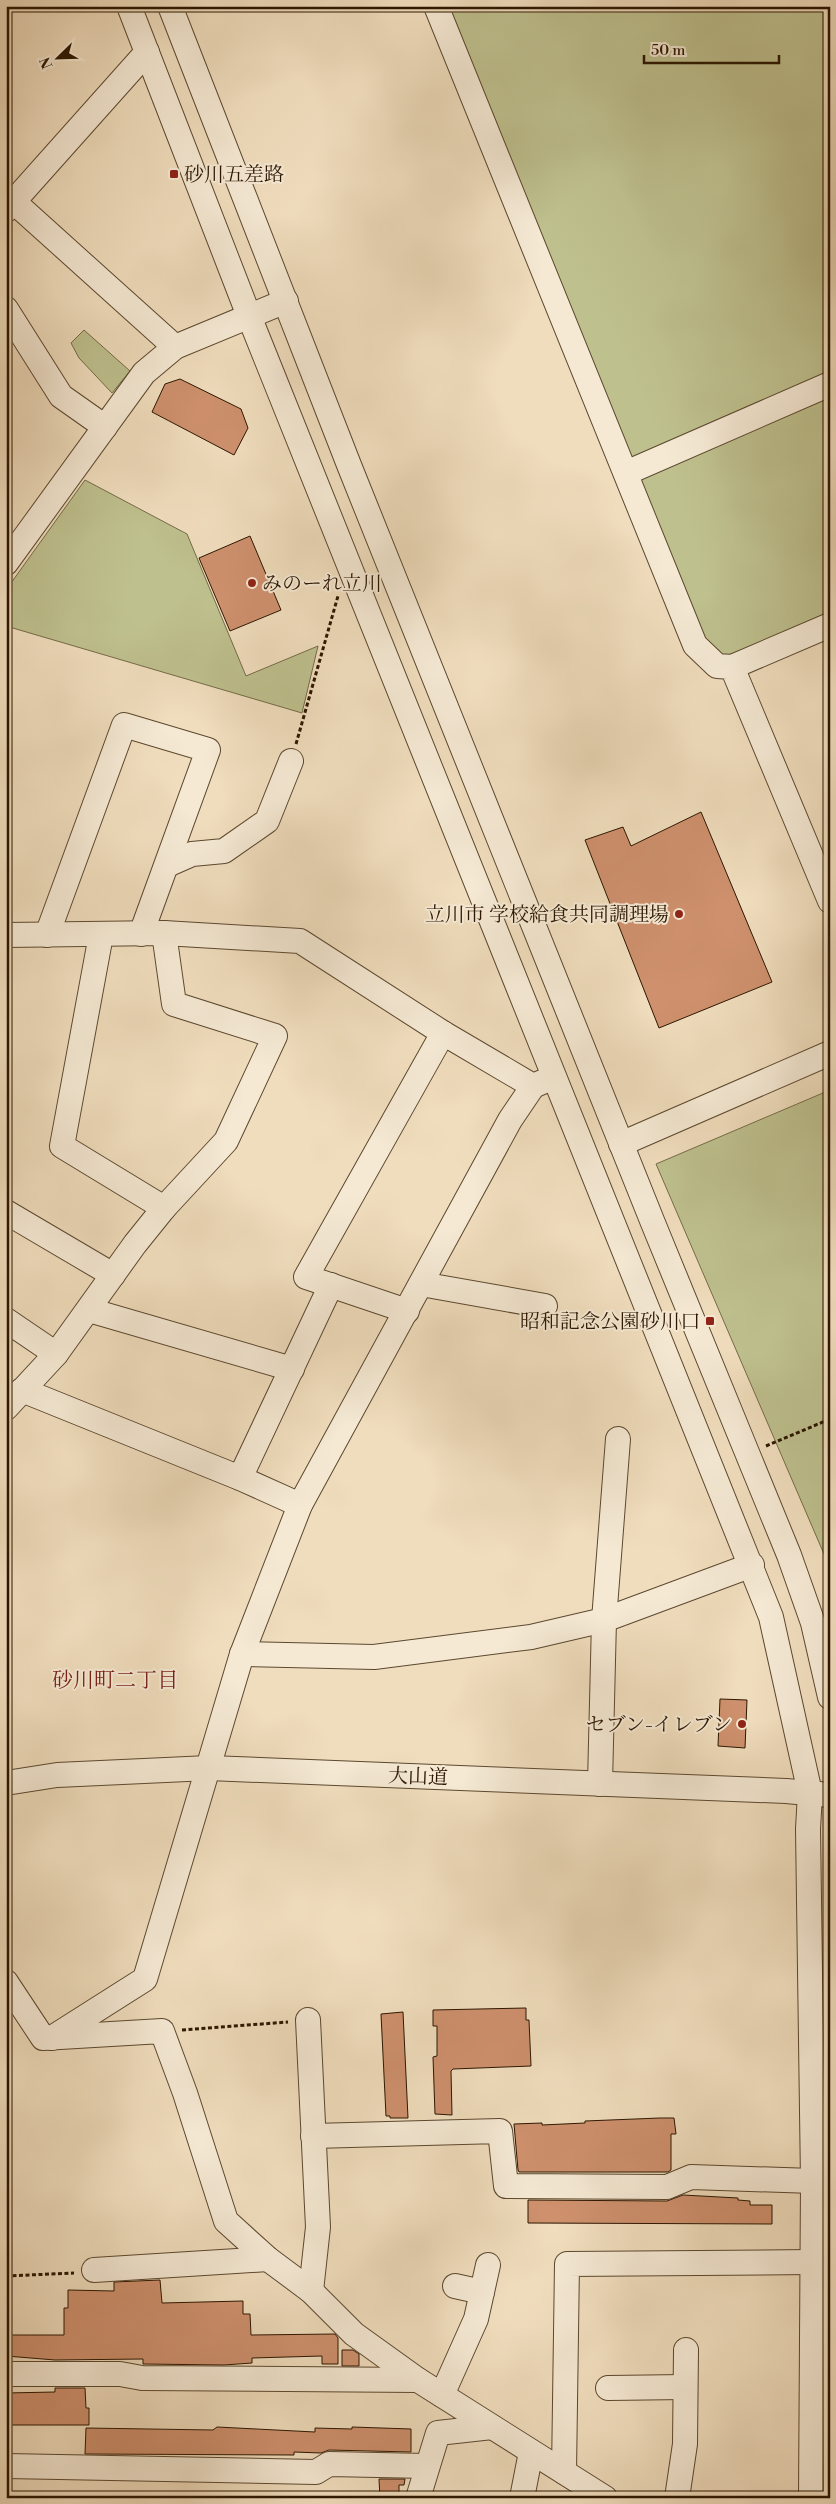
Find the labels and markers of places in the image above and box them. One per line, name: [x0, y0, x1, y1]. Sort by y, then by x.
place label: 砂川五差路: [184, 163, 284, 188]
marker: 砂川五差路: [168, 168, 180, 180]
place label: みのーれ立川: [262, 572, 382, 597]
marker: みのーれ立川: [246, 577, 258, 589]
place label: 立川市 学校給食共同調理場: [425, 903, 669, 928]
marker: 立川市 学校給食共同調理場: [673, 908, 685, 920]
place label: 昭和記念公園砂川口: [520, 1310, 700, 1335]
marker: 昭和記念公園砂川口: [704, 1315, 716, 1327]
place label: セブン-イレブン: [586, 1713, 732, 1738]
marker: セブン-イレブン: [736, 1718, 748, 1730]

